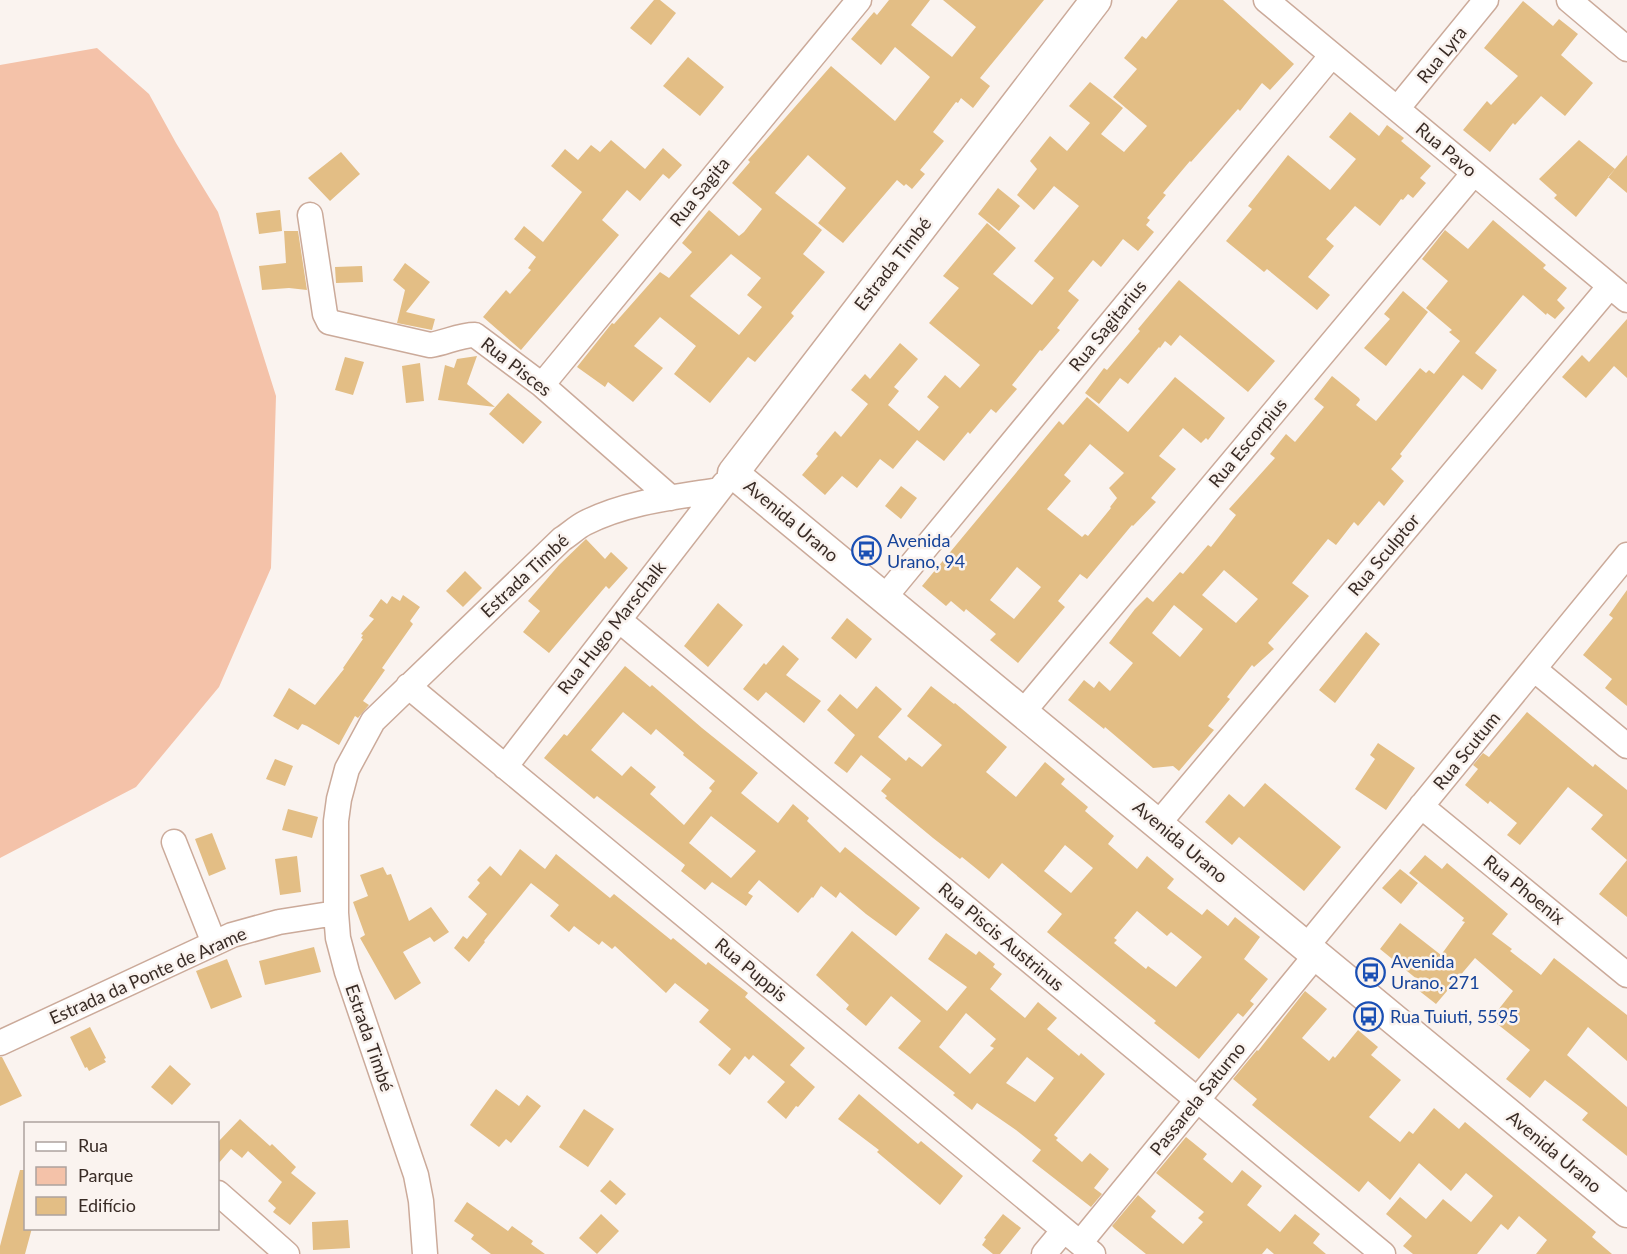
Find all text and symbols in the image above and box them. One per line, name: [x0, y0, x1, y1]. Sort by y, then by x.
street label: Rua Lyra: [1412, 22, 1471, 87]
street label: Rua Pavo: [1412, 117, 1482, 181]
street label: Rua Sagita: [665, 153, 734, 230]
street label: Estrada Timbé: [849, 212, 935, 314]
street label: Rua Sagitarius: [1064, 275, 1151, 375]
street label: Rua Pisces: [477, 332, 556, 401]
street label: Rua Escorpius: [1203, 393, 1291, 492]
street label: Avenida Urano: [740, 474, 843, 566]
street label: Rua Sculptor: [1343, 509, 1424, 600]
street label: Estrada Timbé: [476, 529, 573, 622]
place label: Avenida Urano, 94: [887, 529, 965, 572]
bus stop icon: Avenida Urano, 94: [850, 535, 882, 567]
street label: Rua Hugo Marschalk: [552, 556, 671, 698]
street label: Rua Scutum: [1428, 707, 1504, 794]
street label: Avenida Urano: [1129, 795, 1232, 887]
street label: Rua Phoenix: [1479, 850, 1570, 929]
street label: Rua Piscis Austrinus: [934, 877, 1069, 995]
street label: Estrada da Ponte de Arame: [46, 922, 250, 1029]
street label: Rua Puppis: [711, 933, 792, 1006]
place label: Avenida Urano, 271: [1391, 950, 1480, 993]
bus stop icon: Avenida Urano, 271: [1354, 956, 1386, 988]
street label: Estrada Timbé: [341, 981, 399, 1094]
bus stop icon: Rua Tuiuti, 5595: [1353, 1001, 1385, 1033]
place label: Rua Tuiuti, 5595: [1390, 1005, 1519, 1027]
street label: Passarela Saturno: [1145, 1037, 1250, 1159]
street label: Avenida Urano: [1503, 1105, 1606, 1197]
legend: [24, 1122, 219, 1230]
text: Rua: [78, 1134, 108, 1156]
text: Parque: [78, 1164, 133, 1186]
text: Edifício: [78, 1194, 136, 1216]

